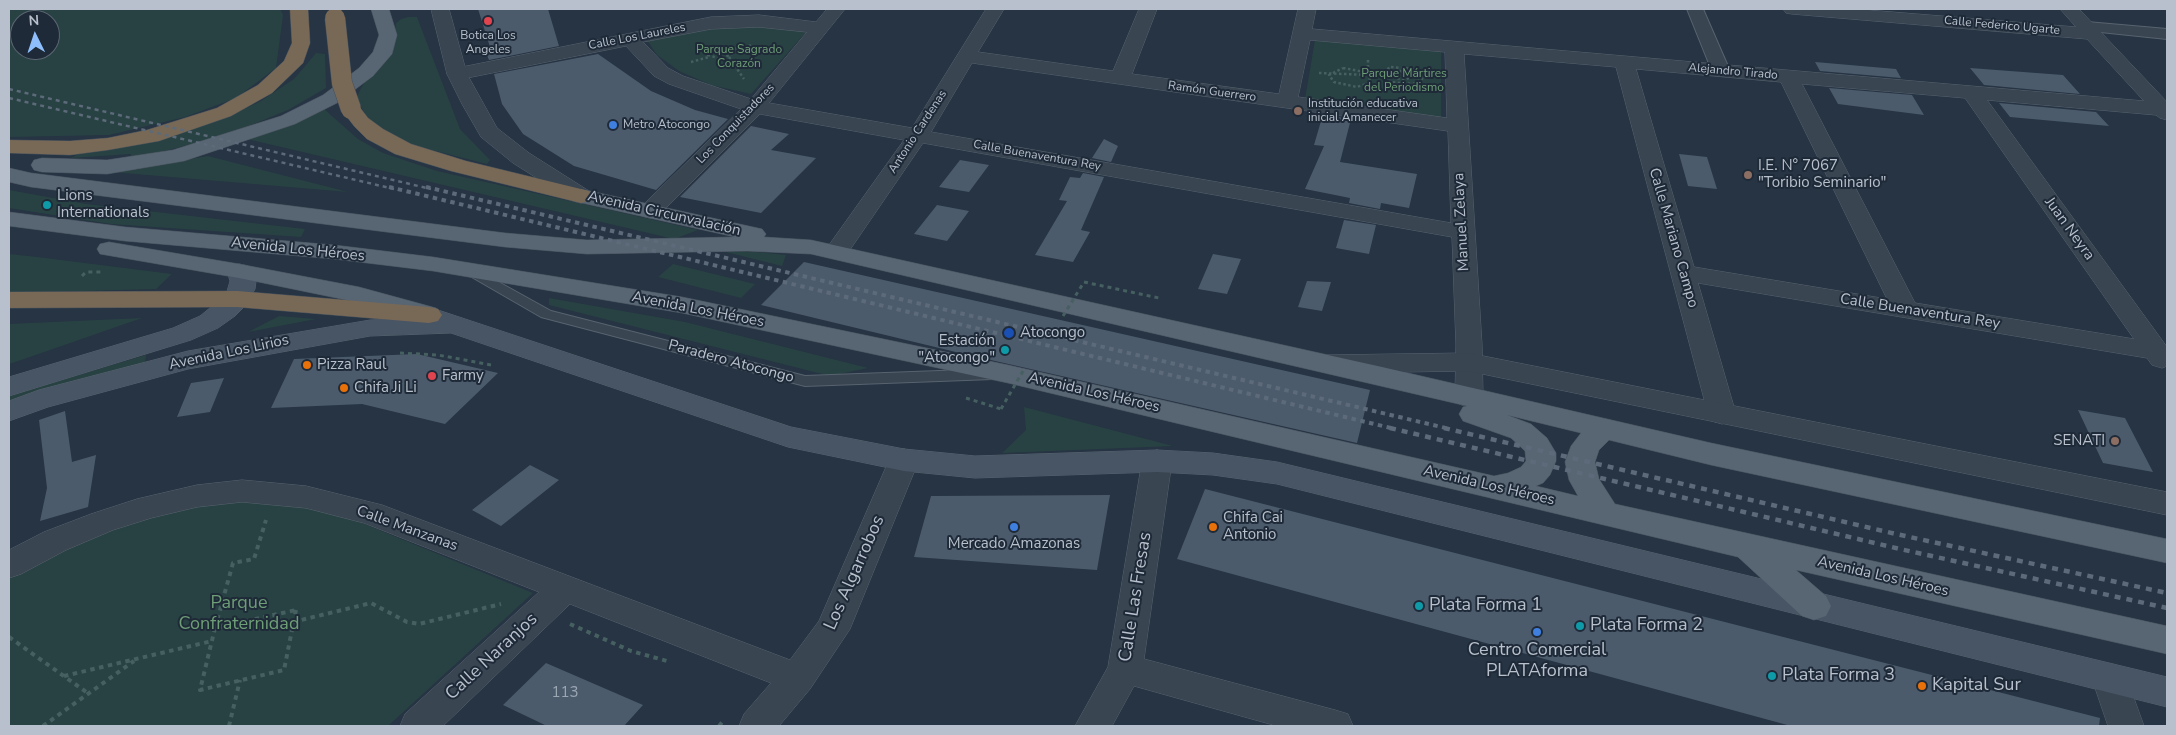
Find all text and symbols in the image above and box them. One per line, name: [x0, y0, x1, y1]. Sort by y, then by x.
north arrow: [10, 10, 60, 60]
text: N: [28, 11, 40, 30]
street label: Calle Federico Ugarte: [1943, 14, 2061, 38]
marker: Botica Los Angeles: [482, 15, 494, 27]
street label: Calle Los Laureles: [587, 21, 687, 53]
place label: Botica Los Angeles: [460, 29, 516, 57]
park label: Parque Sagrado Corazón: [696, 43, 782, 71]
street label: Alejandro Tirado: [1688, 61, 1778, 83]
park label: Parque Mártires del Periodismo: [1361, 67, 1447, 95]
street label: Ramón Guerrero: [1167, 79, 1257, 105]
street label: Los Conquistadores: [694, 81, 778, 167]
street label: Antonio Cardenas: [886, 88, 950, 176]
place label: Institución educativa inicial Amanecer: [1308, 97, 1418, 125]
marker: Institución educativa inicial Amanecer: [1292, 105, 1304, 117]
place label: Metro Atocongo: [623, 118, 710, 132]
marker: Metro Atocongo: [607, 119, 619, 131]
street label: Calle Buenaventura Rey: [972, 138, 1102, 174]
place label: I.E. N° 7067 "Toribio Seminario": [1758, 157, 1886, 192]
street label: Calle Mariano Campo: [1644, 166, 1702, 310]
marker: I.E. N° 7067 "Toribio Seminario": [1742, 169, 1754, 181]
street label: Manuel Zelaya: [1450, 172, 1474, 272]
place label: Lions Internationals: [57, 187, 149, 222]
street label: Avenida Circunvalación: [586, 188, 742, 240]
street label: Juan Neyra: [2040, 194, 2098, 264]
marker: Lions Internationals: [41, 199, 53, 211]
street label: Avenida Los Héroes: [230, 234, 366, 266]
street label: Avenida Los Héroes: [630, 288, 766, 332]
street label: Calle Buenaventura Rey: [1839, 290, 2001, 334]
place label: Atocongo: [1020, 324, 1085, 342]
marker: Atocongo: [1002, 326, 1016, 340]
street label: Avenida Los Lirios: [167, 331, 291, 375]
place label: Estación "Atocongo": [918, 332, 995, 367]
street label: Paradero Atocongo: [666, 337, 796, 387]
marker: Estación "Atocongo": [999, 344, 1011, 356]
place label: Pizza Raul: [317, 356, 386, 374]
marker: Pizza Raul: [301, 359, 313, 371]
place label: Farmy: [442, 367, 484, 385]
street label: Avenida Los Héroes: [1027, 369, 1161, 417]
marker: Farmy: [426, 370, 438, 382]
place label: Chifa Ji Li: [354, 379, 417, 397]
marker: Chifa Ji Li: [338, 382, 350, 394]
place label: SENATI: [2053, 432, 2105, 450]
marker: SENATI: [2109, 435, 2121, 447]
street label: Avenida Los Héroes: [1422, 462, 1556, 510]
street label: Calle Manzanas: [354, 502, 460, 556]
place label: Chifa Cai Antonio: [1223, 509, 1283, 544]
street label: Los Algarrobos: [820, 512, 890, 634]
marker: Mercado Amazonas: [1008, 521, 1020, 533]
marker: Chifa Cai Antonio: [1207, 521, 1219, 533]
street label: Calle Las Fresas: [1115, 531, 1157, 663]
place label: Mercado Amazonas: [948, 535, 1080, 553]
street label: Avenida Los Héroes: [1816, 553, 1950, 601]
park label: Parque Confraternidad: [179, 593, 299, 636]
place label: Plata Forma 1: [1429, 595, 1542, 617]
marker: Plata Forma 1: [1413, 600, 1425, 612]
street label: Calle Naranjos: [441, 609, 543, 705]
place label: Plata Forma 2: [1590, 615, 1703, 637]
marker: Plata Forma 2: [1574, 620, 1586, 632]
marker: Centro Comercial PLATAforma: [1531, 626, 1543, 638]
place label: Centro Comercial PLATAforma: [1468, 640, 1606, 682]
place label: Plata Forma 3: [1782, 665, 1895, 687]
marker: Plata Forma 3: [1766, 670, 1778, 682]
place label: Kapital Sur: [1932, 675, 2021, 697]
marker: Kapital Sur: [1916, 680, 1928, 692]
house number: 113: [552, 684, 578, 702]

